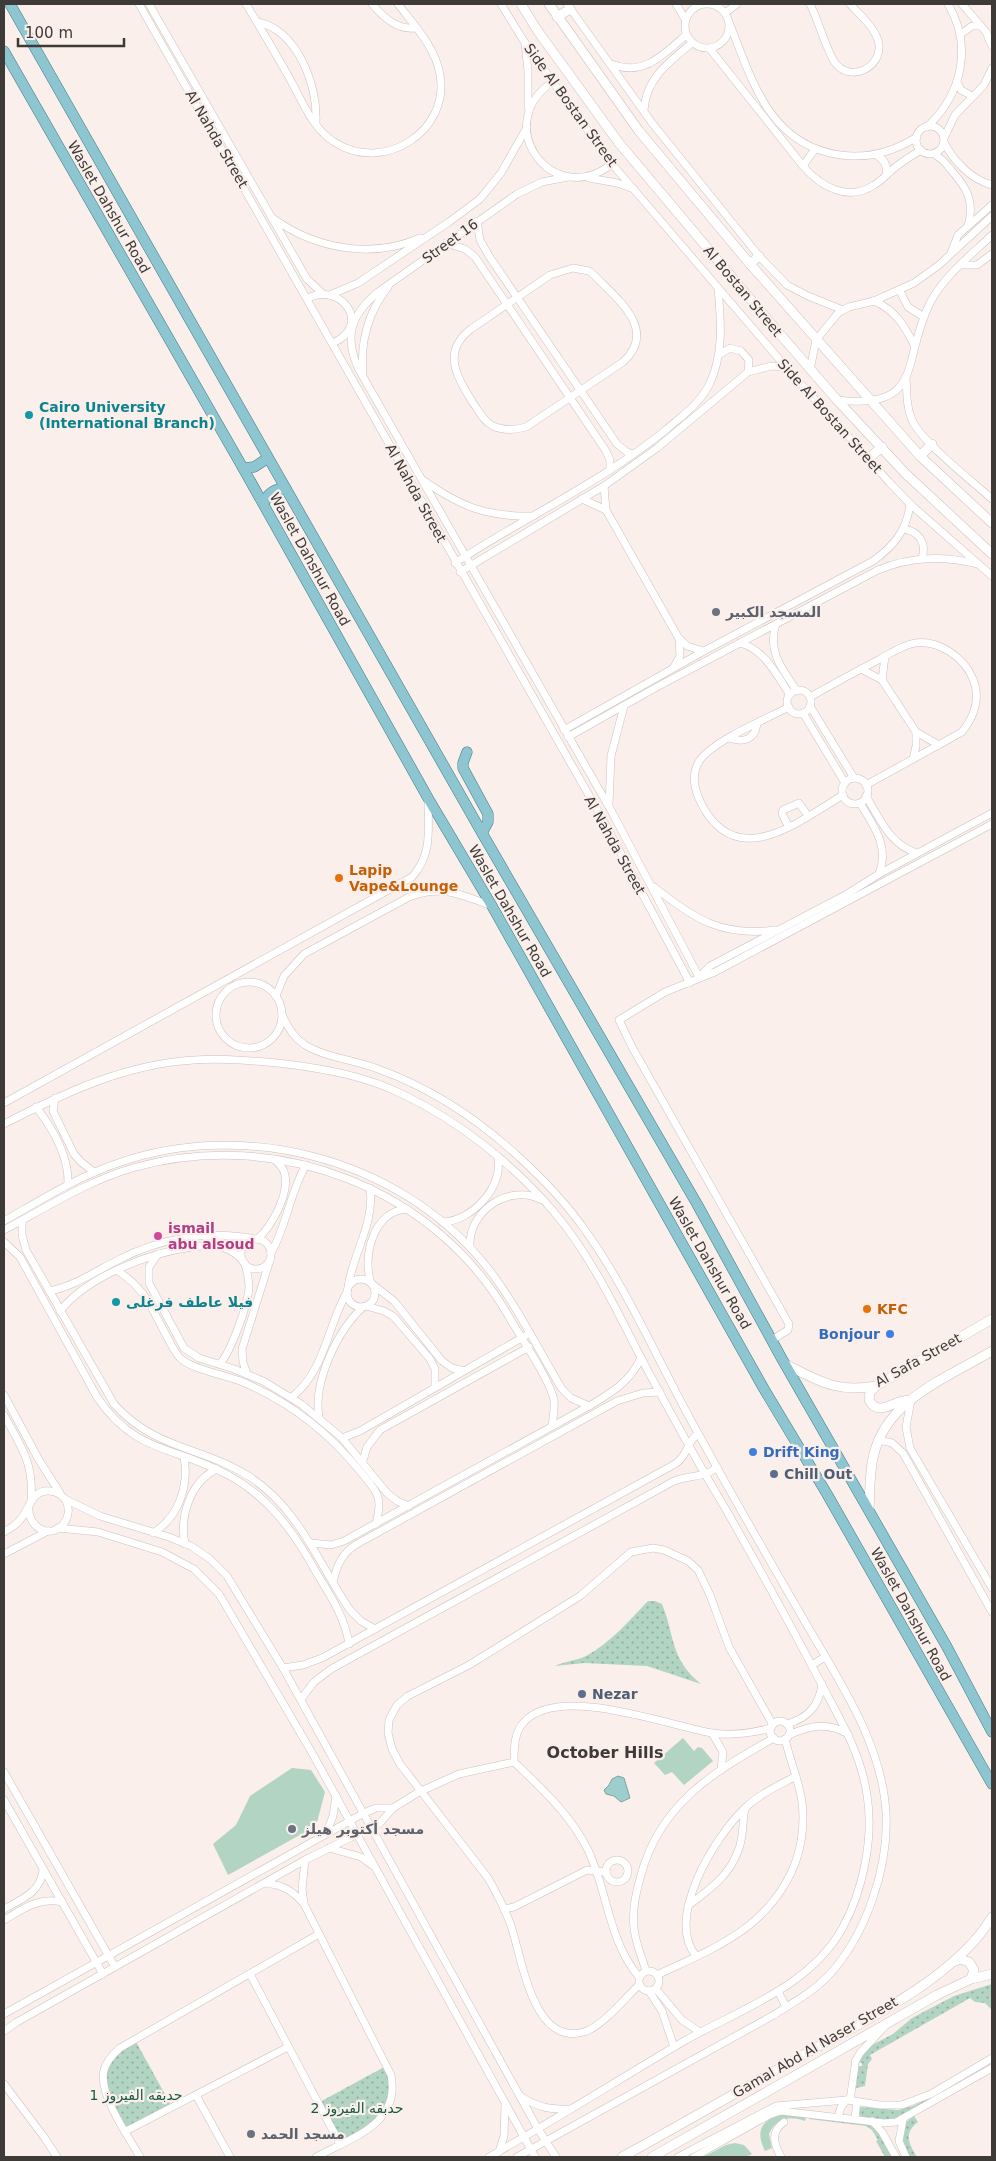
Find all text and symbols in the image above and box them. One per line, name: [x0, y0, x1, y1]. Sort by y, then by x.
scale bar: [18, 15, 124, 47]
text: 100 m: [25, 24, 73, 42]
street label: Side Al Bostan Street: [521, 40, 621, 170]
street label: Al Nahda Street: [182, 87, 252, 191]
street label: Waslet Dahshur Road: [65, 138, 153, 276]
street label: Street 16: [419, 215, 481, 267]
street label: Al Bostan Street: [700, 242, 786, 340]
street label: Side Al Bostan Street: [775, 356, 886, 477]
place label: Cairo University (International Branch): [39, 399, 215, 431]
marker: Cairo University (International Branch): [23, 409, 35, 421]
street label: Al Nahda Street: [382, 441, 450, 546]
street label: Waslet Dahshur Road: [267, 490, 353, 628]
place label: المسجد الكبير: [725, 604, 821, 621]
marker: المسجد الكبير: [710, 606, 722, 618]
street label: Al Nahda Street: [581, 793, 649, 898]
street label: Waslet Dahshur Road: [466, 842, 554, 980]
place label: Lapip Vape&Lounge: [349, 862, 458, 894]
marker: Lapip Vape&Lounge: [333, 872, 345, 884]
street label: Waslet Dahshur Road: [666, 1194, 754, 1332]
place label: ismail abu alsoud: [168, 1220, 255, 1252]
marker: ismail abu alsoud: [152, 1230, 164, 1242]
place label: فيلا عاطف فرغلى: [126, 1294, 253, 1311]
marker: فيلا عاطف فرغلى: [110, 1296, 122, 1308]
place label: KFC: [877, 1301, 908, 1317]
marker: KFC: [861, 1303, 873, 1315]
place label: Bonjour: [818, 1326, 880, 1342]
marker: Bonjour: [884, 1328, 896, 1340]
street label: Al Safa Street: [872, 1330, 964, 1390]
place label: Drift King: [763, 1444, 840, 1460]
marker: Drift King: [747, 1446, 759, 1458]
place label: Chill Out: [784, 1466, 852, 1482]
marker: Chill Out: [768, 1468, 780, 1480]
street label: Waslet Dahshur Road: [868, 1545, 954, 1683]
place label: Nezar: [592, 1686, 638, 1702]
marker: Nezar: [576, 1688, 588, 1700]
district label: October Hills: [547, 1743, 663, 1762]
place label: مسجد أكتوبر هيلز: [301, 1820, 424, 1838]
marker: مسجد أكتوبر هيلز: [286, 1823, 298, 1835]
street label: Gamal Abd Al Naser Street: [730, 1993, 901, 2101]
park label: حدبقه الفيروز 1: [89, 2087, 183, 2104]
park label: حدبقه الفيروز 2: [310, 2100, 404, 2117]
place label: مسجد الحمد: [261, 2126, 345, 2142]
marker: مسجد الحمد: [245, 2128, 257, 2140]

